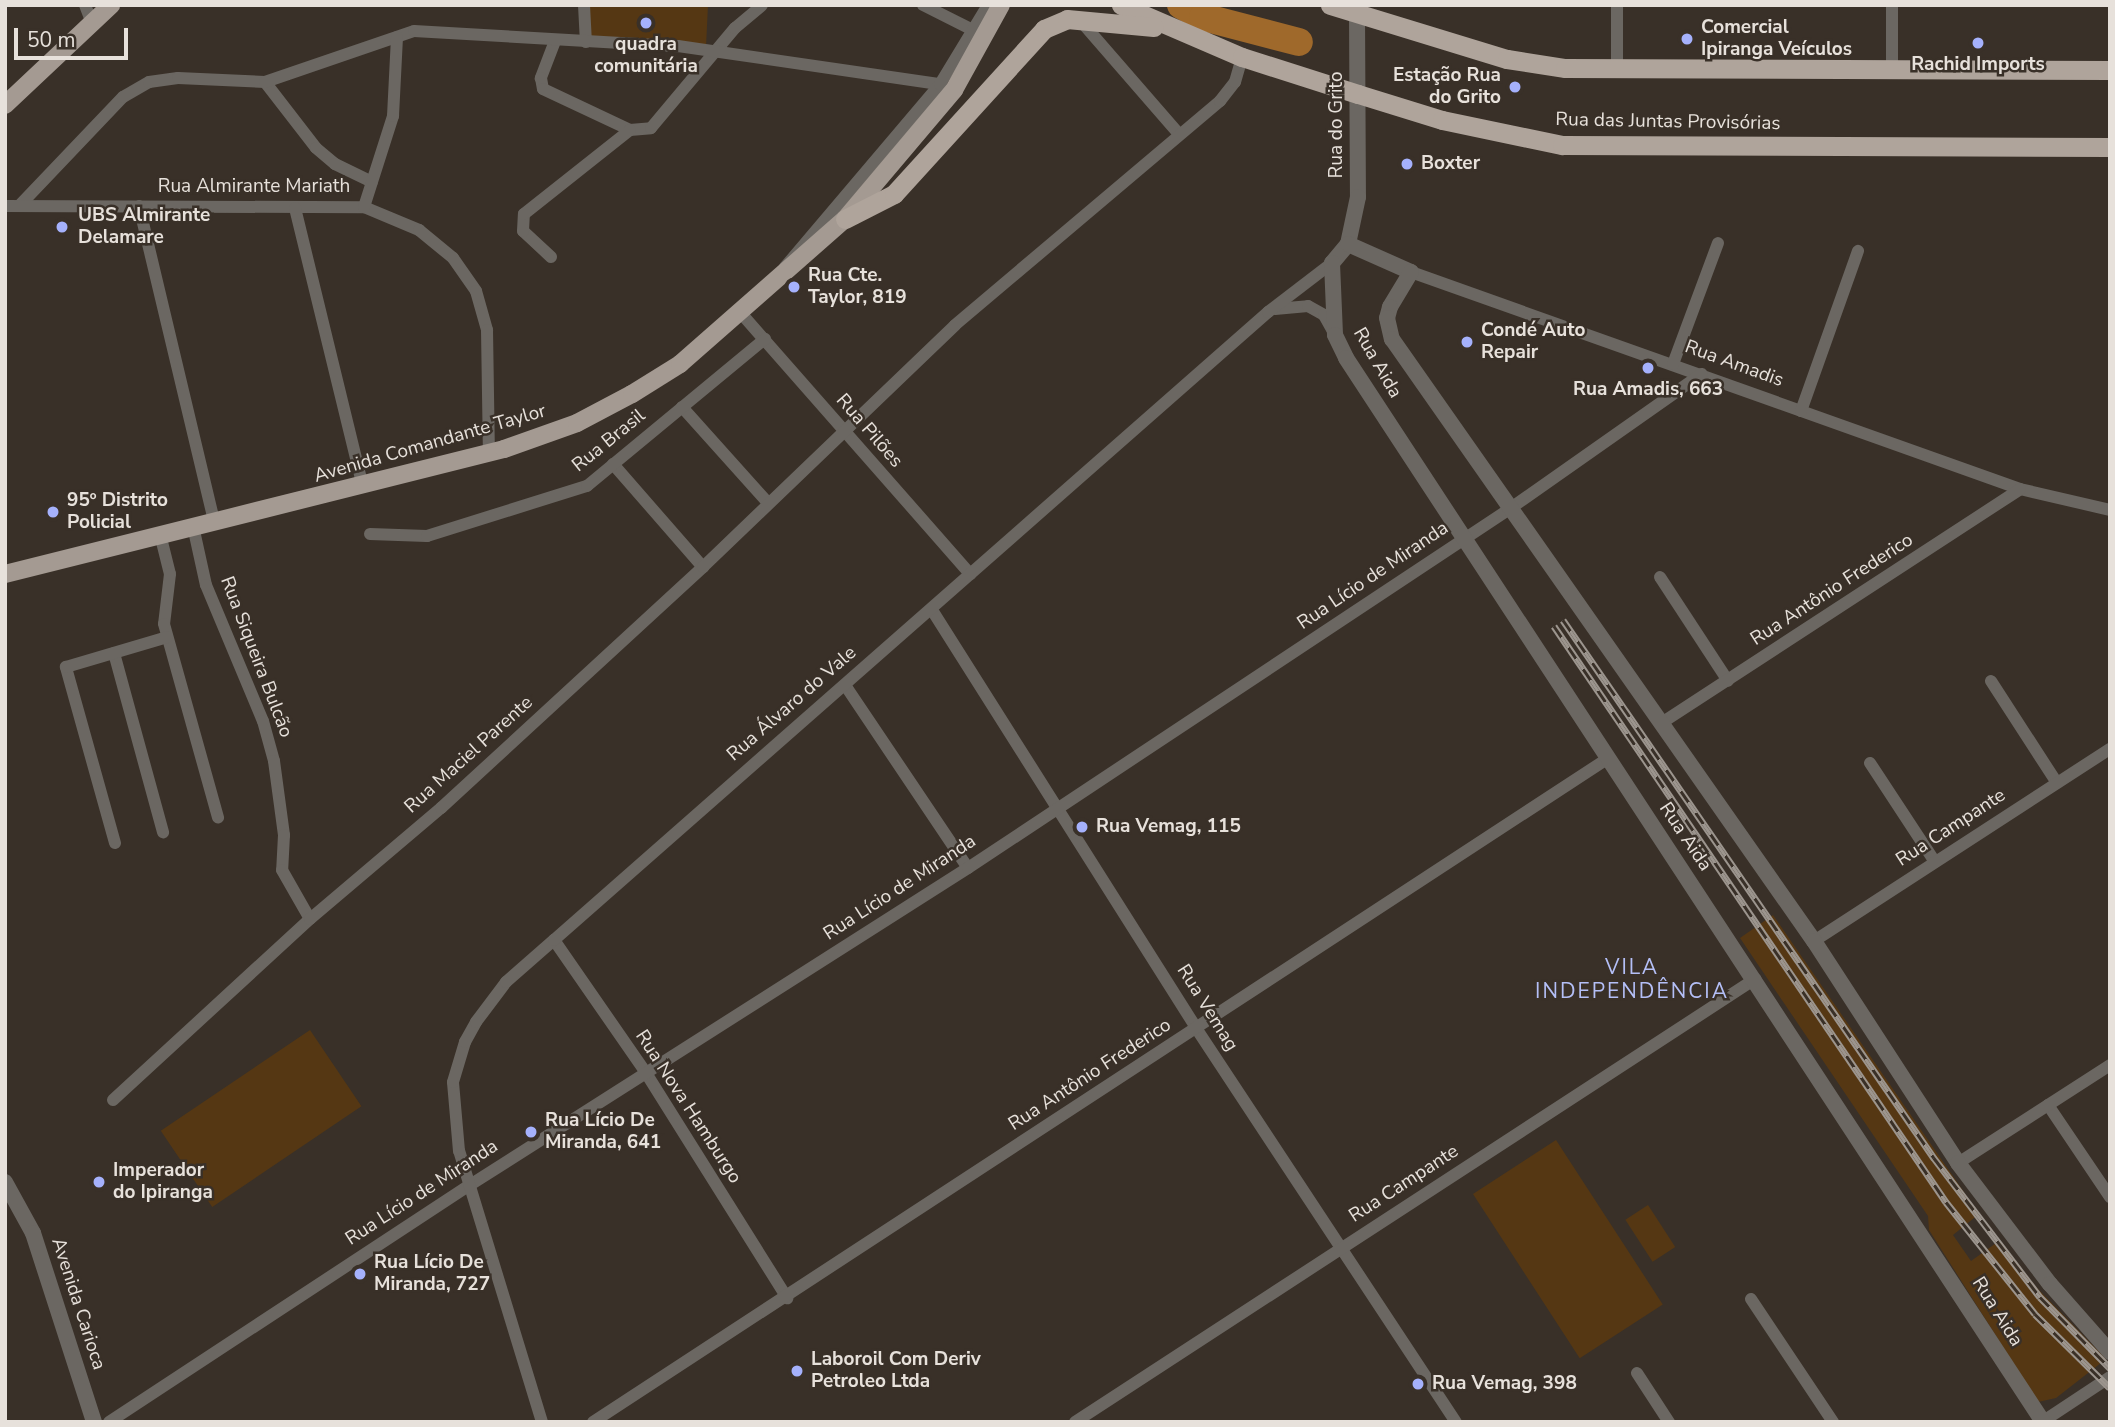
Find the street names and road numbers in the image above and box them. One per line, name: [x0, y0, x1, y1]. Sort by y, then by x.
street label: Rua do Grito: [1326, 72, 1348, 178]
street label: Rua das Juntas Provisórias: [1555, 109, 1781, 135]
street label: Rua Almirante Mariath: [158, 176, 350, 198]
street label: Rua Aida: [1348, 324, 1406, 402]
street label: Rua Amadis: [1682, 336, 1786, 392]
street label: Rua Pilões: [831, 390, 907, 472]
street label: Avenida Comandante Taylor: [311, 400, 549, 488]
street label: Rua Brasil: [568, 405, 650, 477]
street label: Rua Lício de Miranda: [1293, 517, 1453, 635]
street label: Rua Antônio Frederico: [1746, 529, 1918, 651]
street label: Rua Siqueira Bulcão: [215, 573, 297, 741]
street label: Rua Álvaro do Vale: [723, 642, 861, 766]
street label: Rua Maciel Parente: [400, 692, 538, 818]
street label: Rua Campante: [1892, 784, 2010, 872]
street label: Rua Aida: [1654, 798, 1716, 876]
street label: Rua Lício de Miranda: [820, 830, 980, 946]
street label: Rua Vemag: [1171, 960, 1243, 1056]
street label: Rua Antônio Frederico: [1004, 1014, 1176, 1136]
street label: Rua Nova Hamburgo: [630, 1026, 746, 1188]
street label: Rua Lício de Miranda: [342, 1135, 502, 1251]
street label: Rua Campante: [1345, 1140, 1463, 1228]
street label: Avenida Carioca: [46, 1235, 110, 1373]
street label: Rua Aida: [1967, 1273, 2027, 1351]

